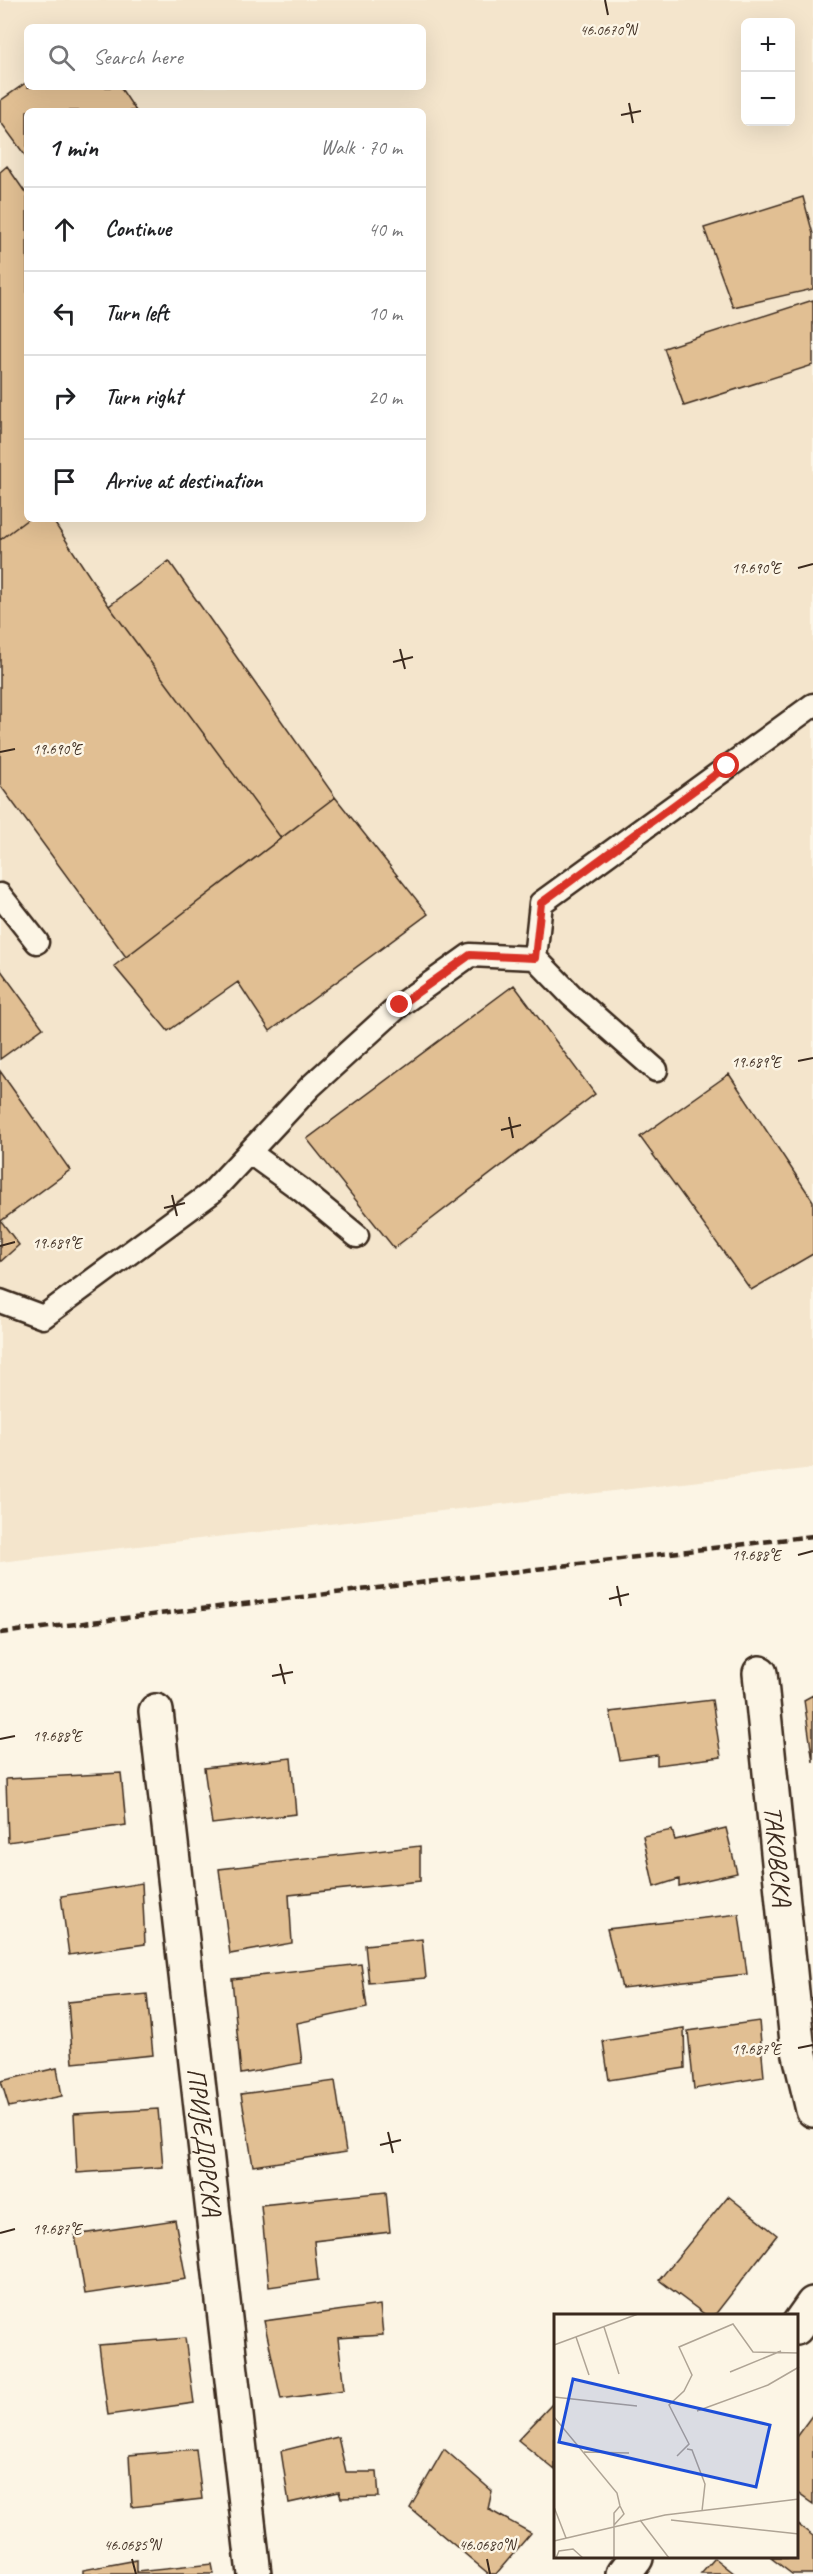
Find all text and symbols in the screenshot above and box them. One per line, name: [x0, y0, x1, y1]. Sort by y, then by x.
map controls: [741, 18, 795, 126]
button: +: [741, 18, 795, 72]
text: 46.0670°N: [580, 21, 639, 40]
search box: [24, 24, 426, 90]
icon: search: [45, 41, 78, 74]
text: Search here: [93, 43, 183, 71]
button: −: [741, 72, 795, 126]
text: 1 min: [48, 131, 98, 164]
text: Walk · 70 m: [321, 135, 402, 160]
icon: ahead: [48, 213, 81, 246]
text: Continue: [105, 215, 171, 243]
text: 40 m: [368, 217, 402, 242]
icon: left: [48, 297, 81, 330]
text: Turn left: [105, 299, 169, 327]
text: 10 m: [368, 301, 402, 326]
icon: right: [48, 381, 81, 414]
text: Turn right: [105, 383, 182, 411]
text: 20 m: [368, 385, 402, 410]
icon: arrive: [48, 465, 81, 498]
text: Arrive at destination: [105, 467, 262, 495]
text: 19.690°E: [732, 559, 783, 578]
text: 19.690°E: [33, 740, 84, 759]
route start: [713, 752, 739, 778]
route end: [386, 991, 412, 1017]
text: 19.689°E: [732, 1053, 783, 1072]
text: 19.689°E: [33, 1234, 84, 1253]
text: 19.688°E: [732, 1546, 783, 1565]
text: 19.688°E: [33, 1727, 84, 1746]
street label: ТАКОВСКА: [756, 1804, 799, 1909]
text: 19.687°E: [732, 2040, 783, 2059]
street label: ПРИЈЕДОРСКА: [180, 2066, 229, 2219]
text: 19.687°E: [33, 2220, 84, 2239]
inset map: [554, 2314, 798, 2559]
text: 46.0685°N: [104, 2536, 163, 2555]
text: 46.0680°N: [459, 2536, 518, 2555]

